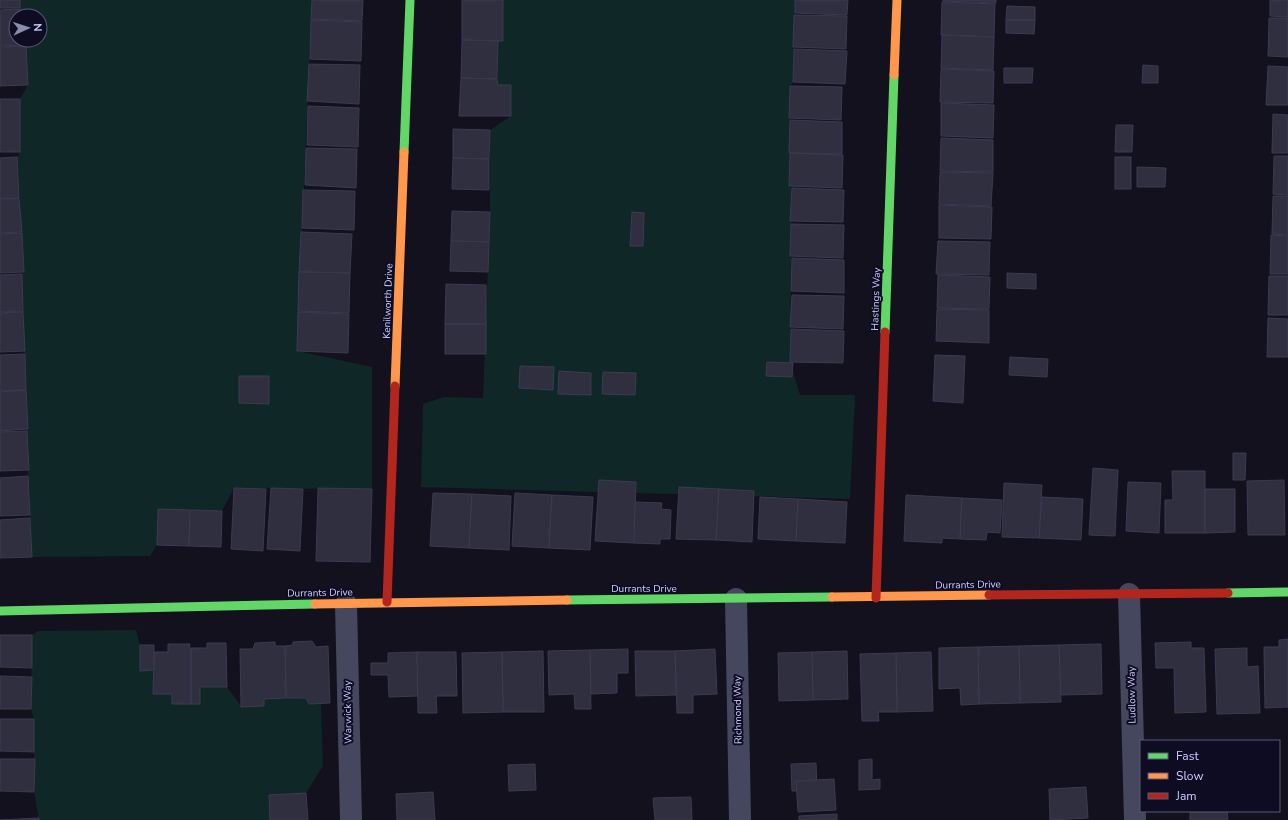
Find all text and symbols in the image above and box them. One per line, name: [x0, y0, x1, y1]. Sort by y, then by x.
north arrow: [8, 8, 48, 48]
text: N: [30, 23, 45, 32]
street label: Kenilworth Drive: [380, 263, 396, 339]
street label: Hastings Way: [868, 266, 884, 331]
street label: Durrants Drive: [935, 577, 1001, 593]
street label: Durrants Drive: [611, 582, 677, 596]
street label: Durrants Drive: [287, 585, 353, 601]
street label: Ludlow Way: [1124, 666, 1139, 724]
street label: Richmond Way: [730, 675, 746, 744]
street label: Warwick Way: [340, 679, 356, 744]
legend: [1140, 740, 1280, 812]
text: Fast: [1176, 748, 1199, 764]
text: Slow: [1176, 768, 1204, 784]
text: Jam: [1175, 788, 1197, 804]

